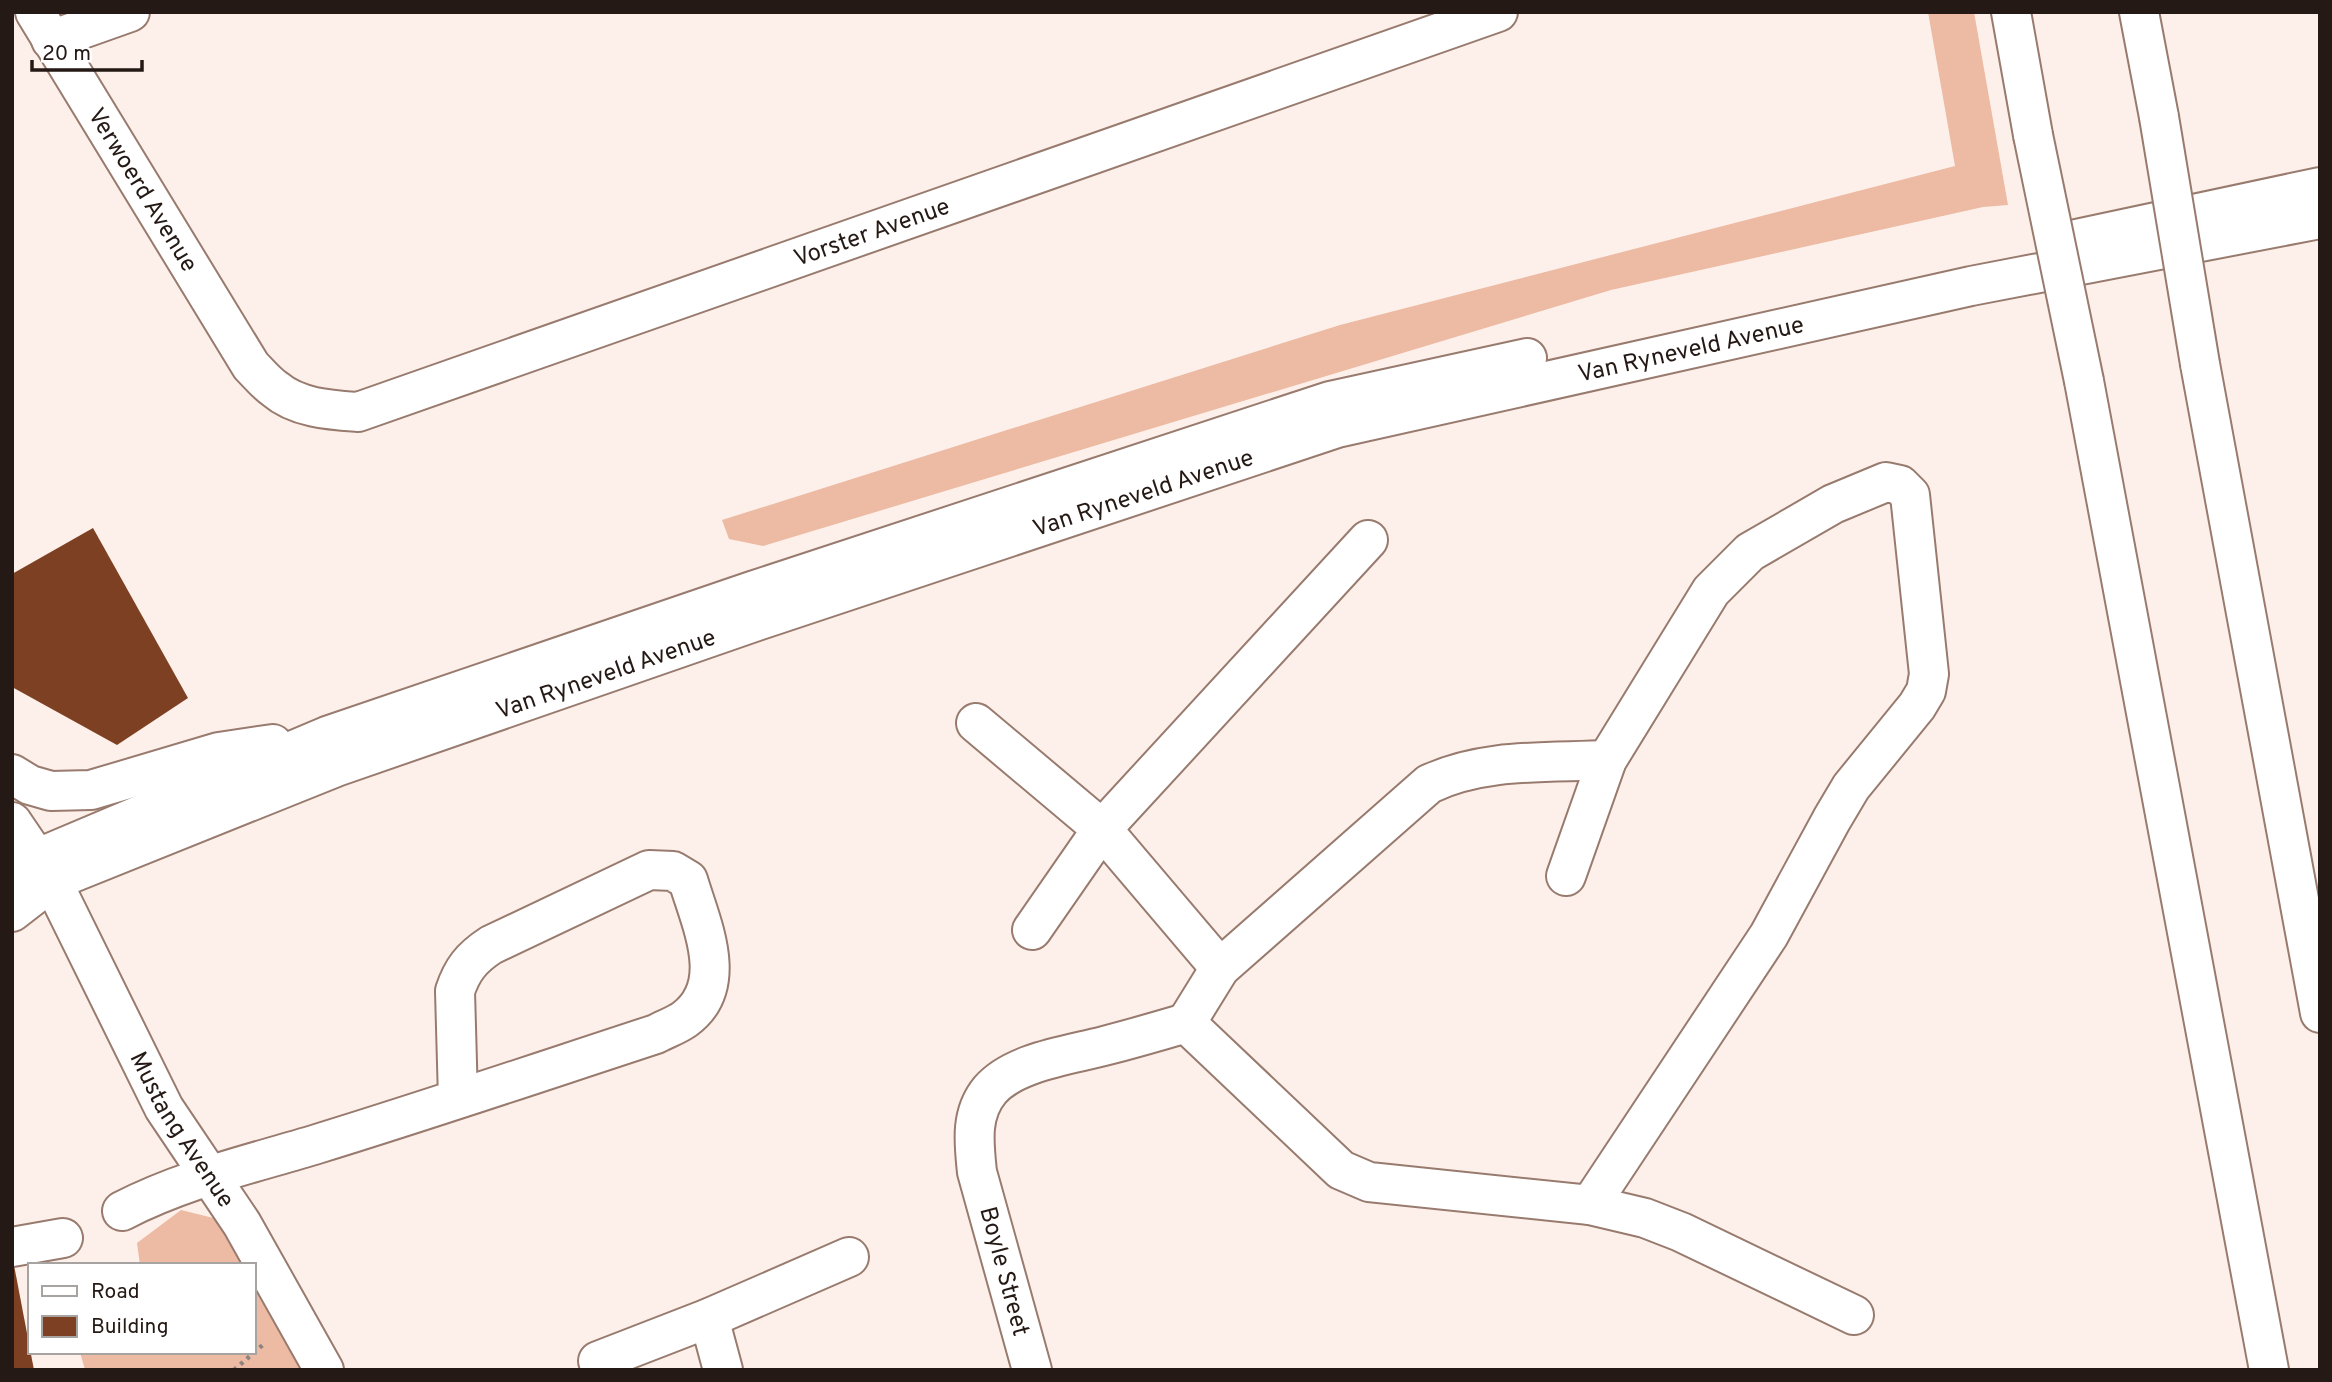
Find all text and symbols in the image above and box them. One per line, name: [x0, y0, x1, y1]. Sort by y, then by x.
scale bar: [32, 28, 142, 72]
text: 20 m: [42, 41, 91, 68]
street label: Verwoerd Avenue: [80, 103, 203, 278]
street label: Vorster Avenue: [790, 192, 954, 275]
street label: Van Ryneveld Avenue: [1575, 311, 1807, 391]
street label: Van Ryneveld Avenue: [1029, 444, 1258, 545]
street label: Van Ryneveld Avenue: [492, 623, 720, 727]
street label: Mustang Avenue: [122, 1047, 240, 1214]
street label: Boyle Street: [971, 1203, 1035, 1340]
legend: [28, 1263, 256, 1354]
text: Road: [91, 1279, 140, 1306]
text: Building: [91, 1314, 169, 1341]

